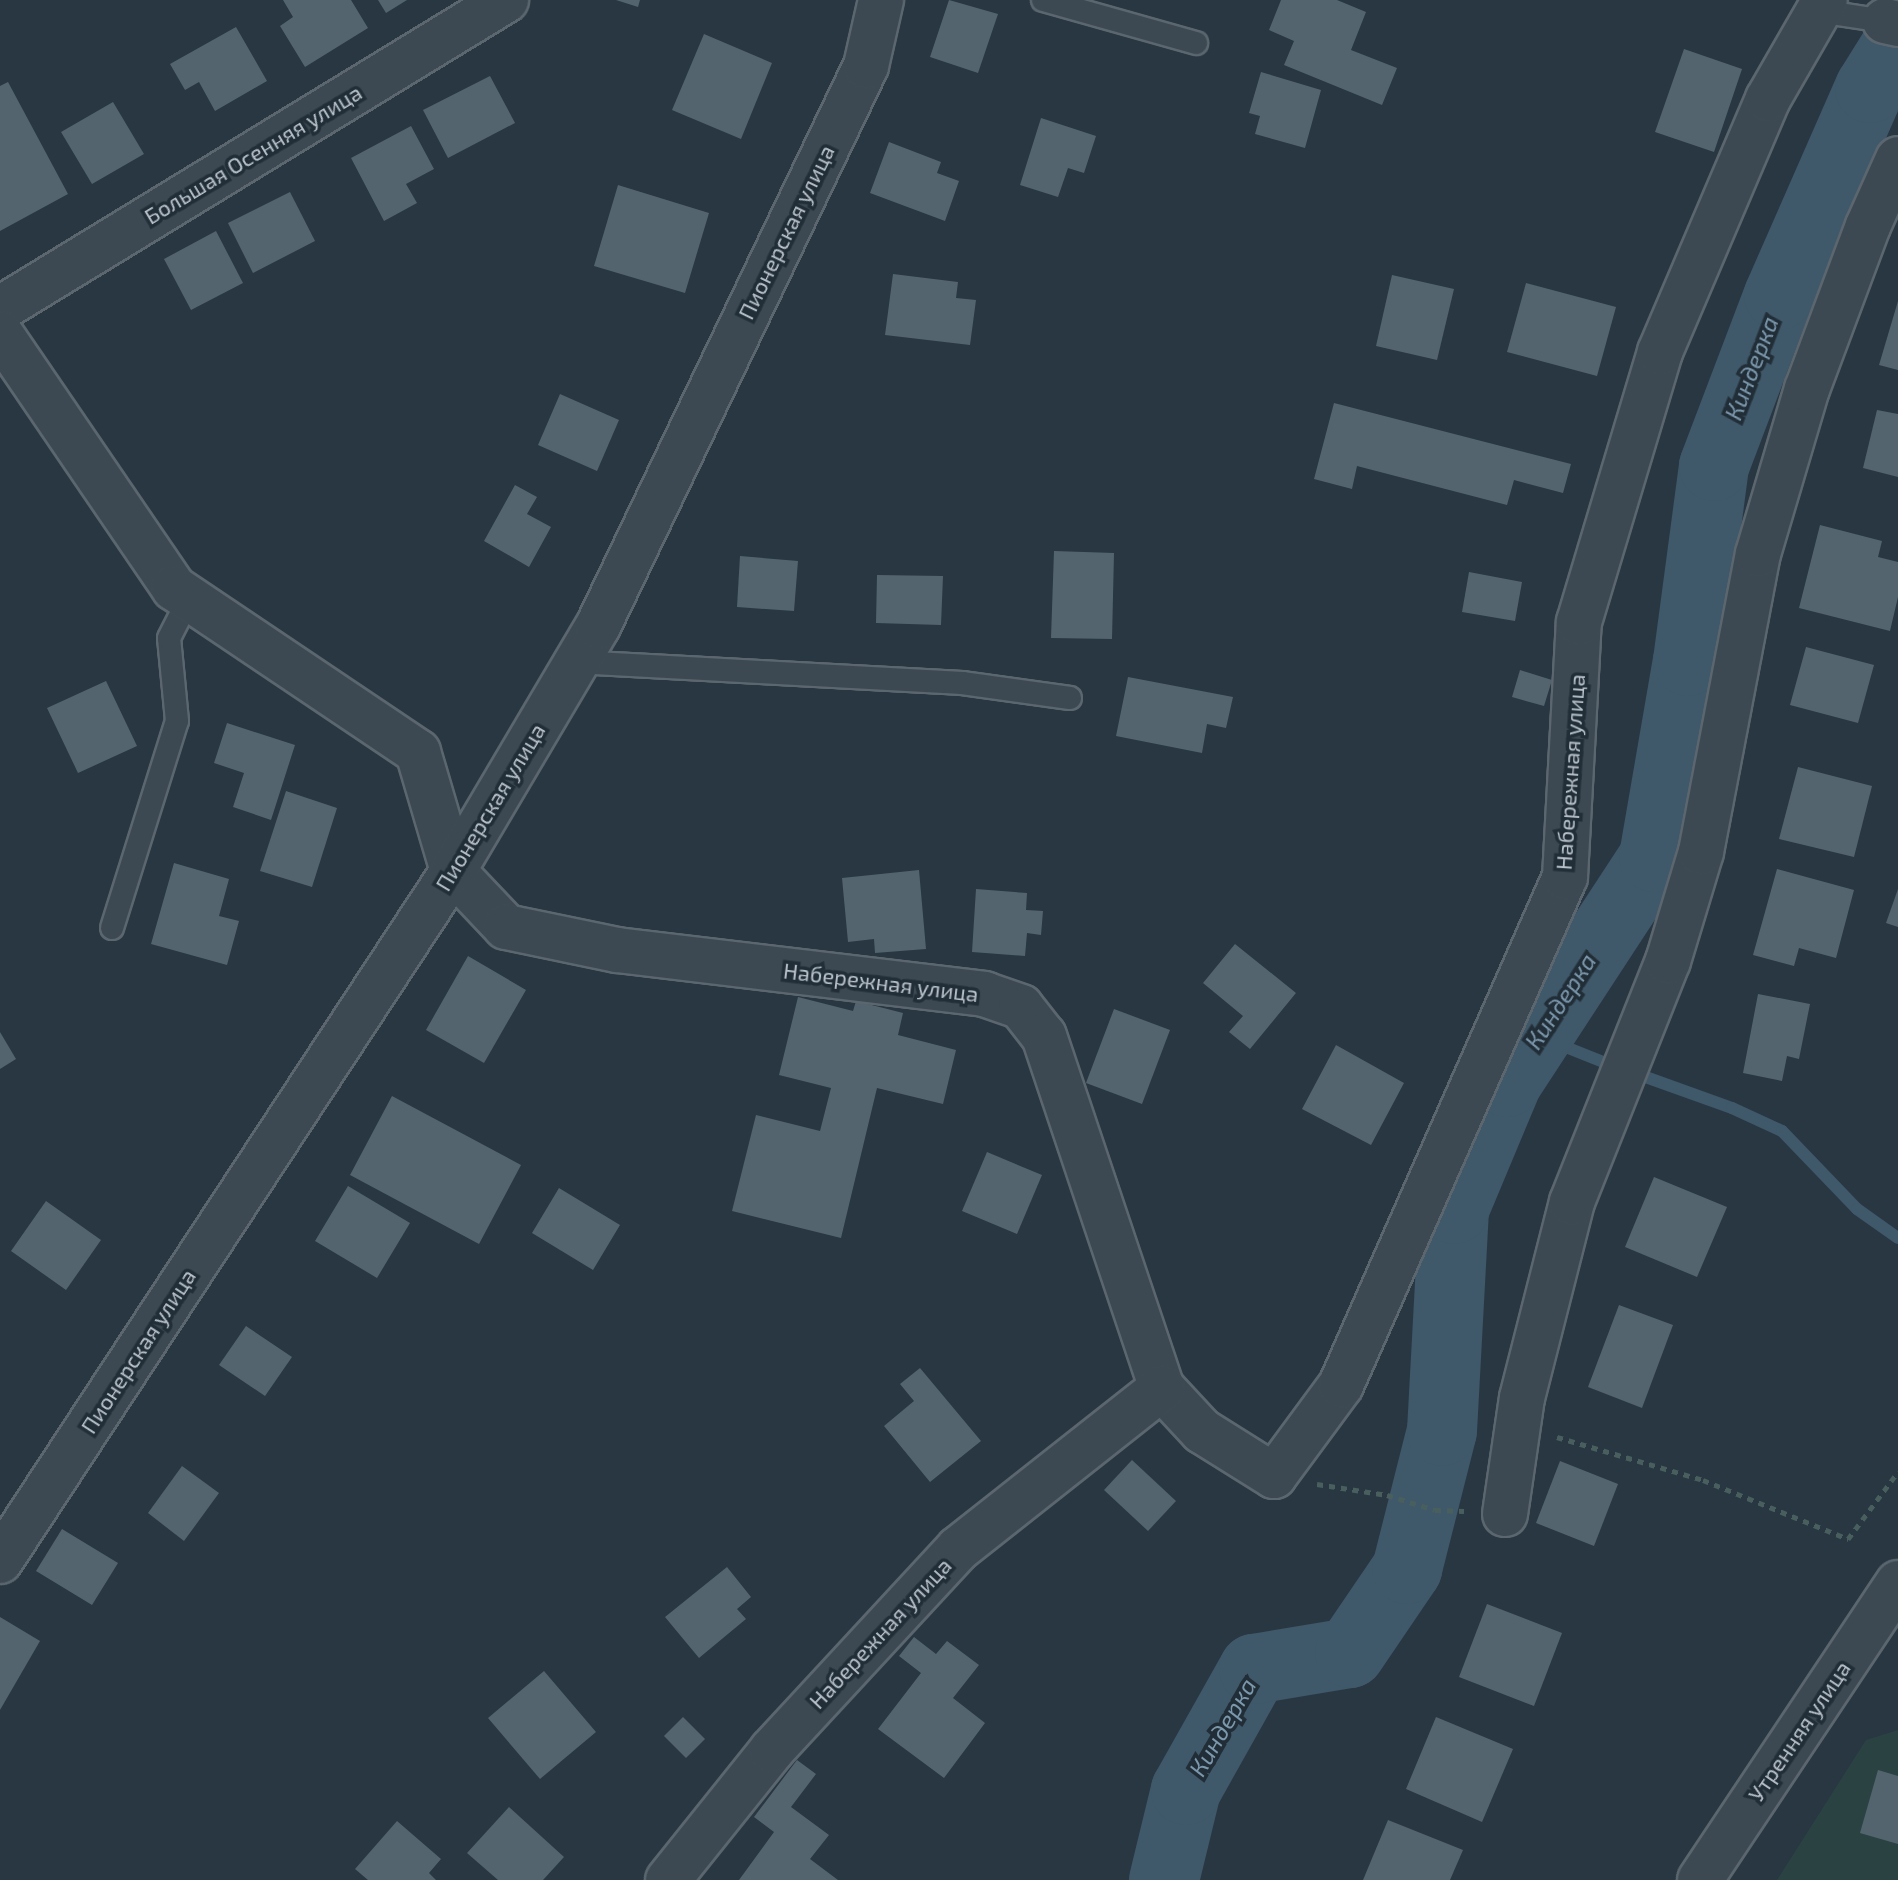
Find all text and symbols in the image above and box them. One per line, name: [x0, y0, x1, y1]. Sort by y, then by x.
street label: Большая Осенняя улица: [139, 79, 367, 229]
street label: Пионерская улица: [732, 140, 840, 324]
water label: Киндерка: [1718, 312, 1784, 424]
street label: Набережная улица: [1550, 673, 1590, 871]
street label: Пионерская улица: [430, 718, 550, 896]
water label: Киндерка: [1518, 948, 1602, 1054]
street label: Набережная улица: [782, 957, 980, 1007]
street label: Пионерская улица: [75, 1264, 201, 1438]
street label: Набережная улица: [803, 1552, 957, 1714]
street label: Утренняя улица: [1742, 1656, 1856, 1806]
water label: Киндерка: [1182, 1673, 1262, 1781]

